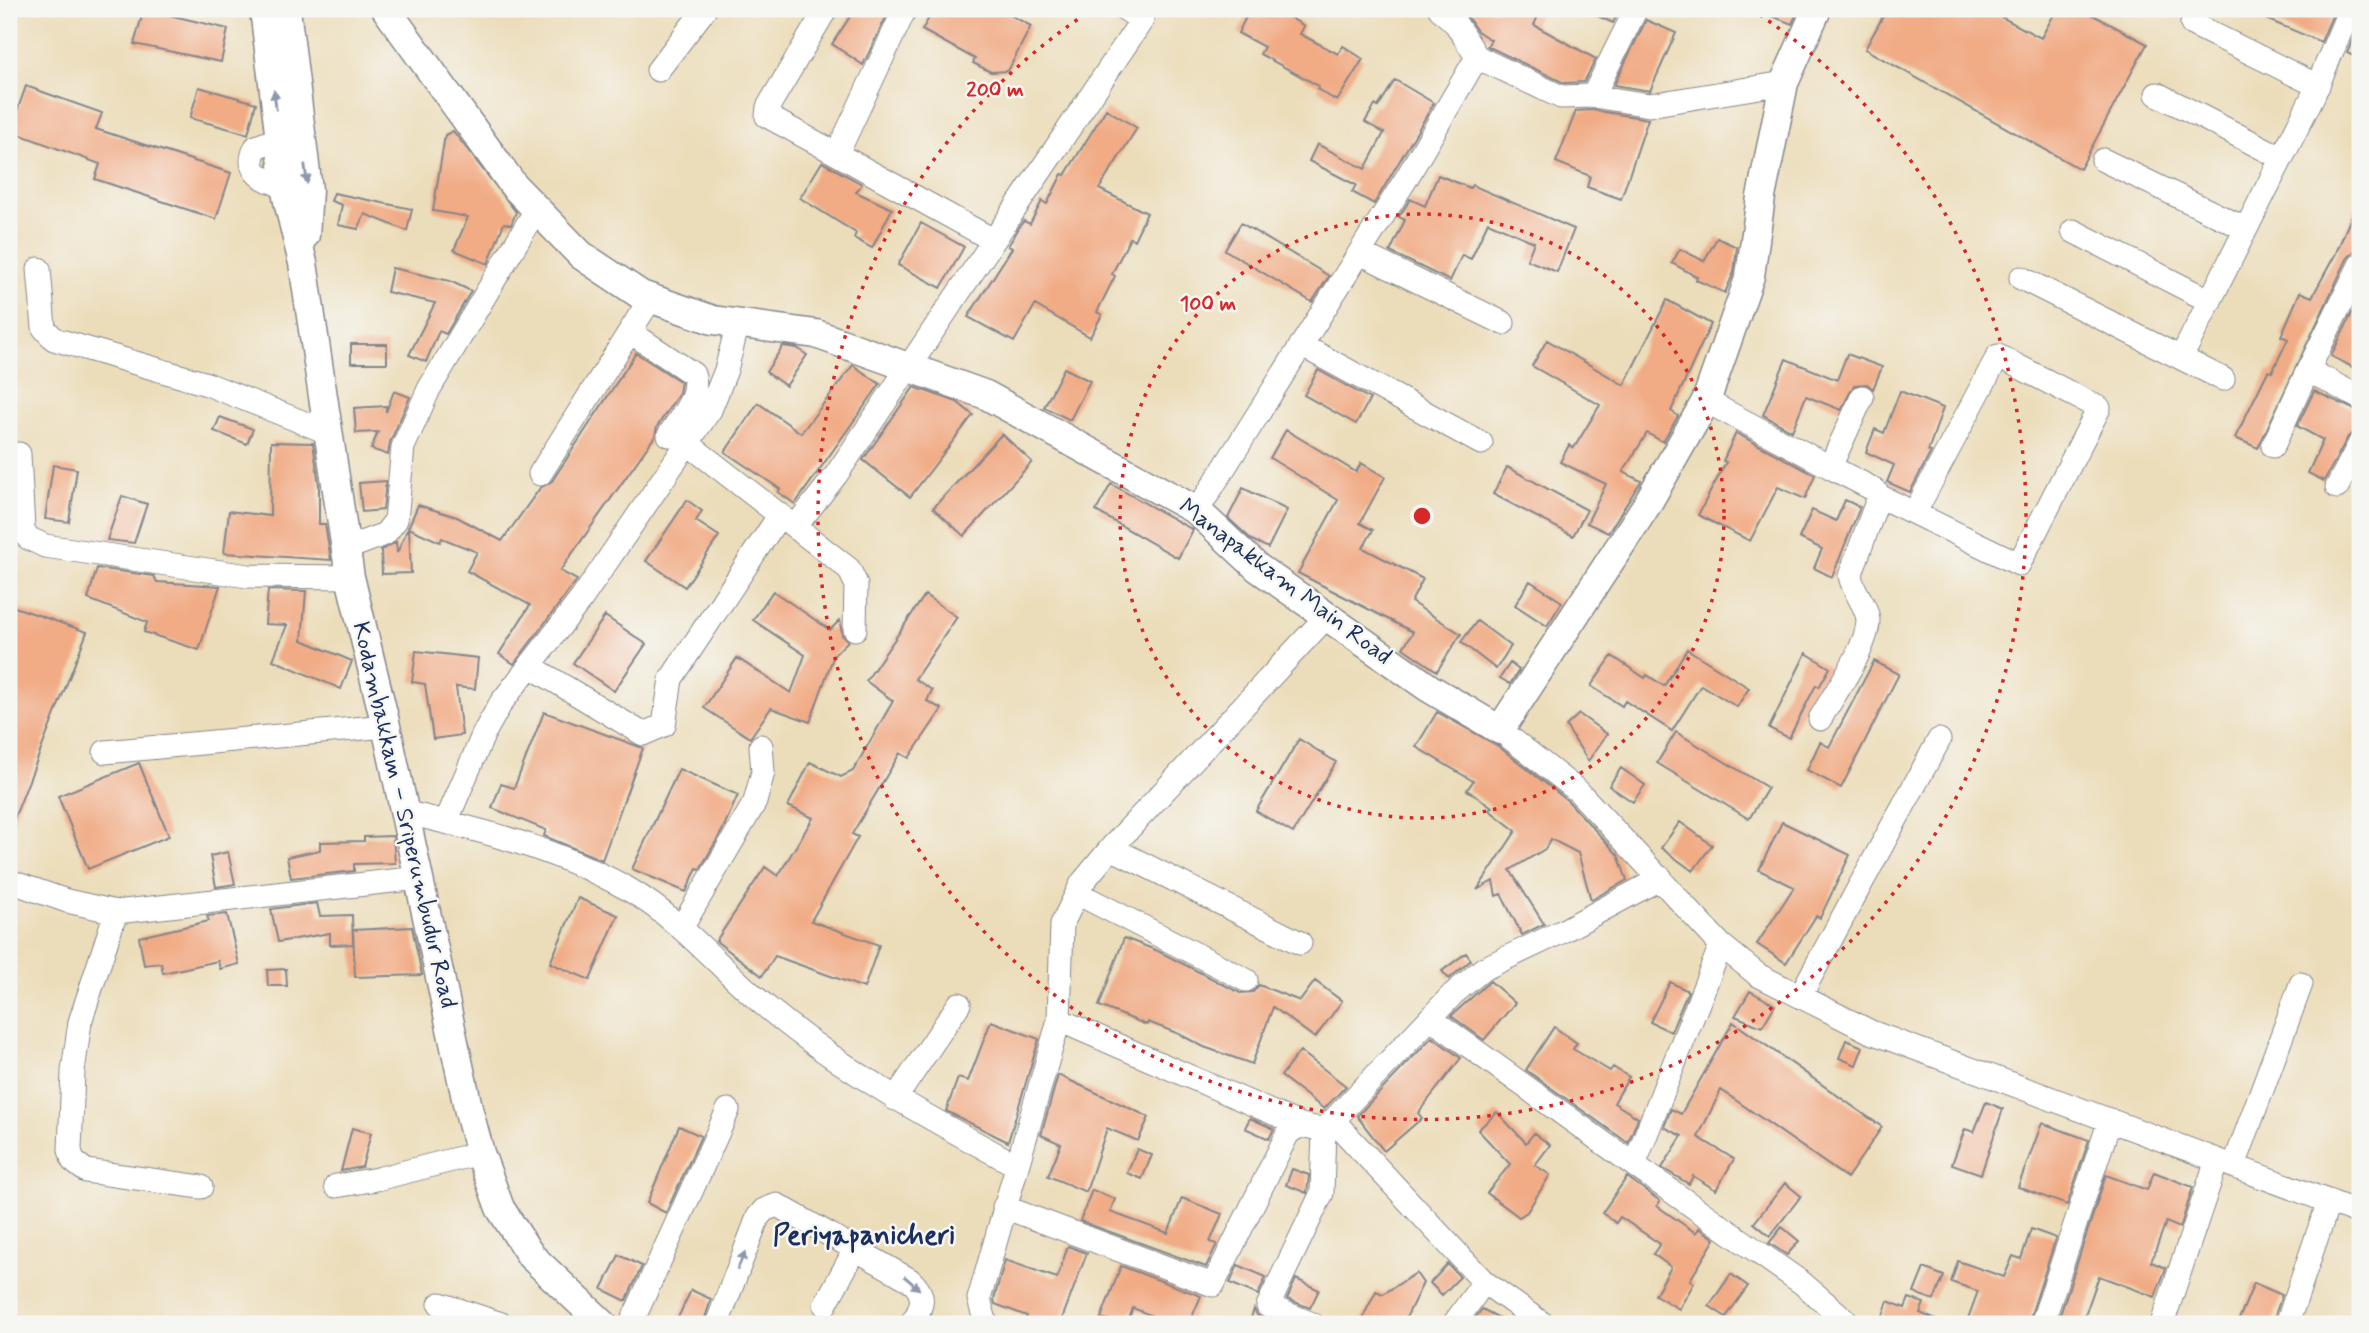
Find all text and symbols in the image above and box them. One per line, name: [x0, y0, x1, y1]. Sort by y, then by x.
text: 200 m: [966, 76, 1024, 104]
one-way arrow: [270, 88, 281, 110]
one-way arrow: [301, 163, 312, 185]
text: 100 m: [1180, 290, 1236, 318]
street label: Manapakkam Main Road: [1172, 492, 1398, 672]
centre of rings: [1410, 504, 1434, 528]
street label: Kodambakkam – Sriperumbudur Road: [344, 619, 464, 1011]
district label: Periyapanicheri: [773, 1218, 955, 1255]
one-way arrow: [735, 1250, 746, 1271]
one-way arrow: [903, 1275, 921, 1291]

